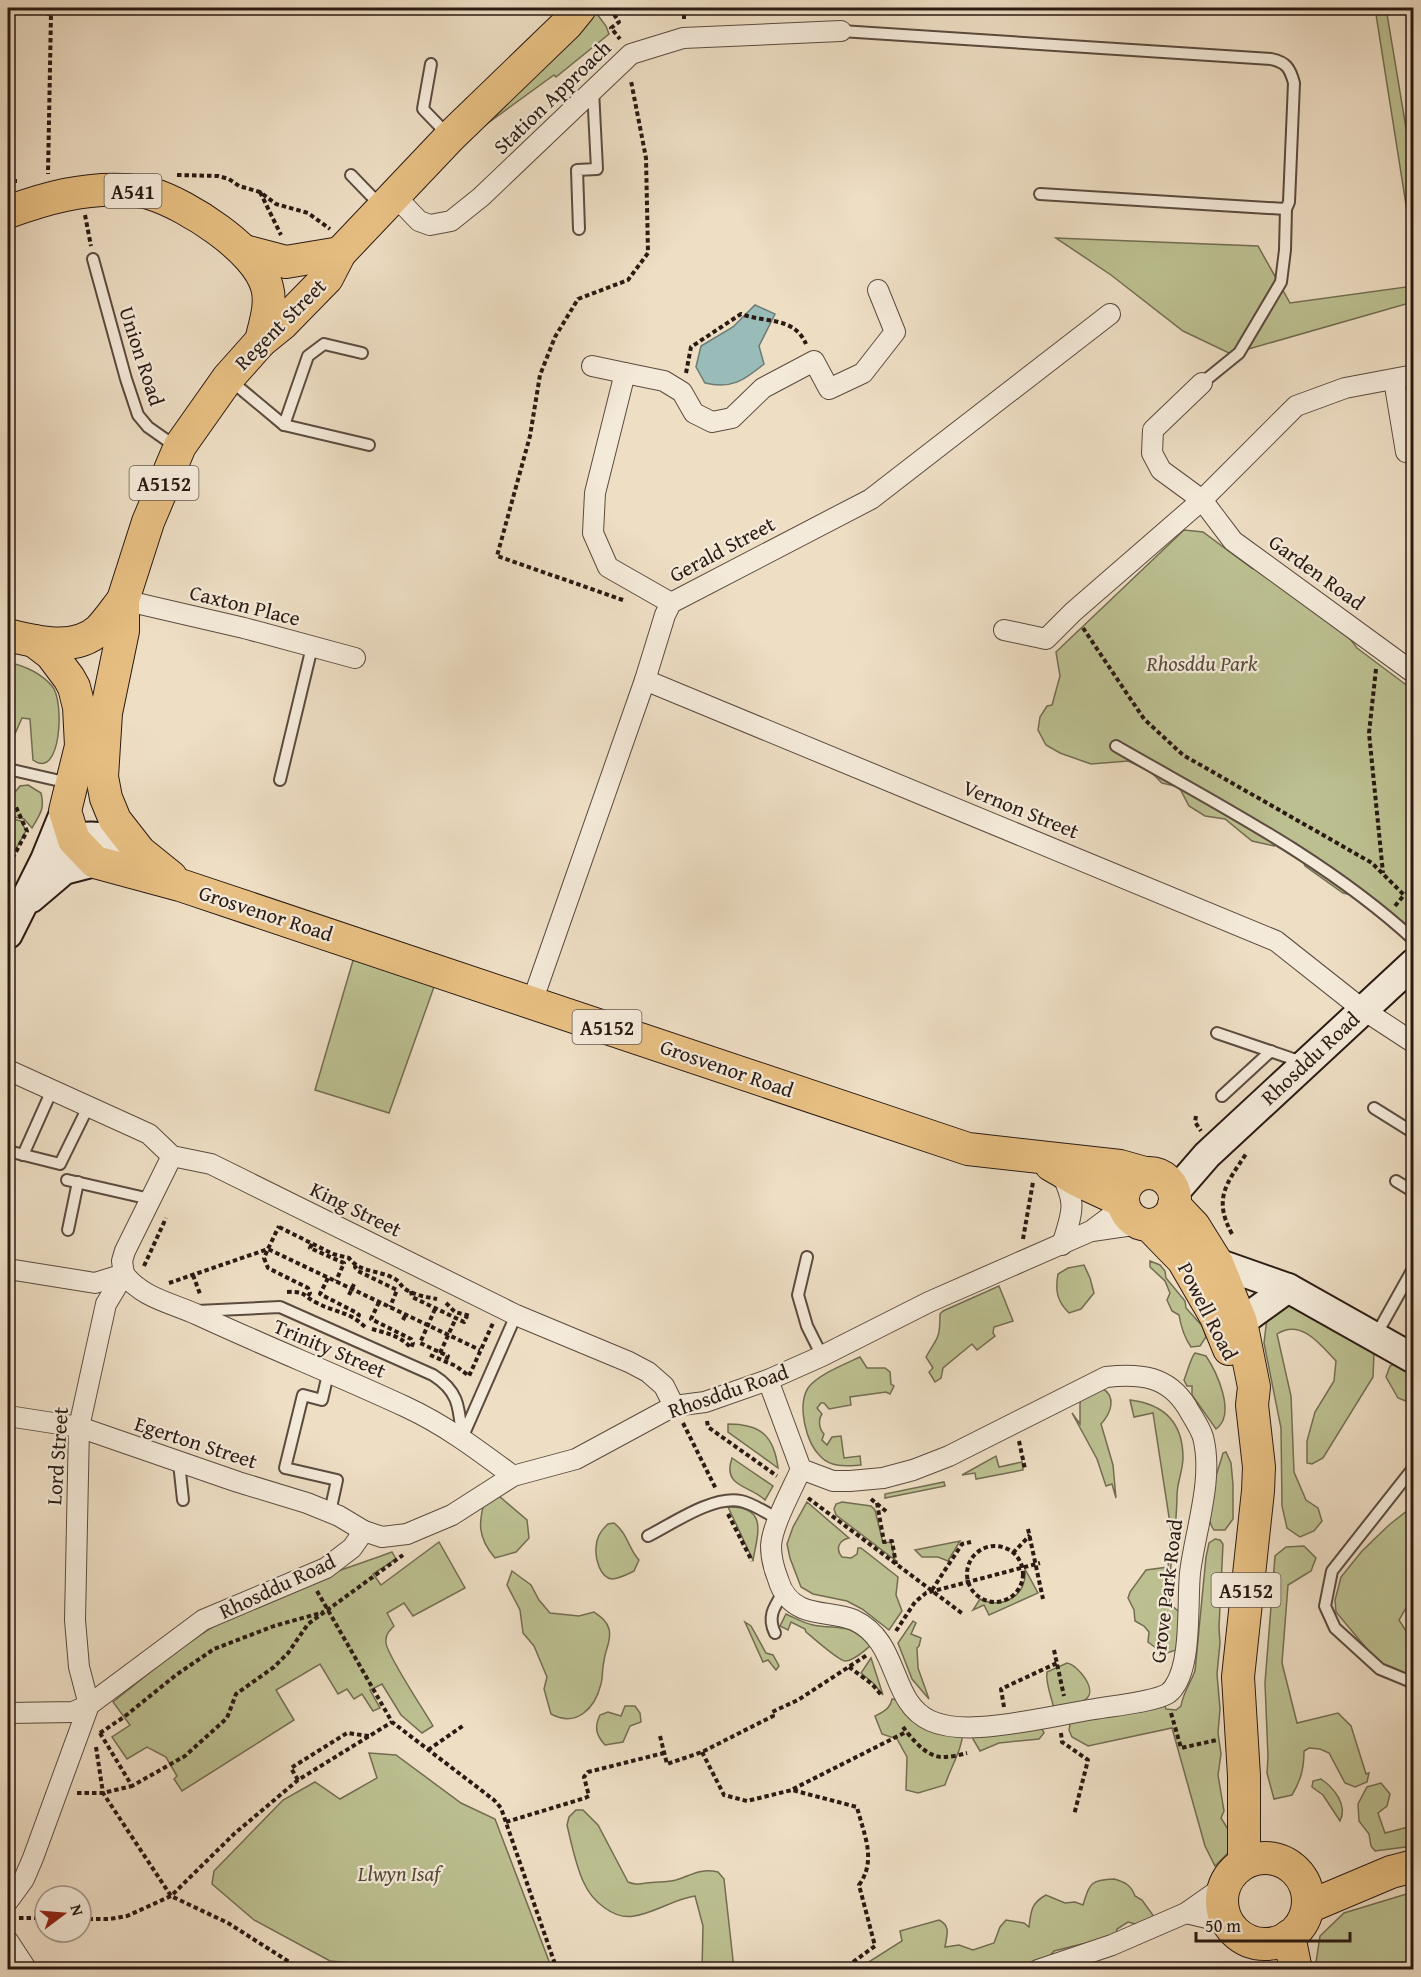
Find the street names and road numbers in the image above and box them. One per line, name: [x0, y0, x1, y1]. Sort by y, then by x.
street label: Station Approach: [486, 33, 618, 161]
road number: A541: [104, 174, 162, 208]
street label: Regent Street: [227, 270, 334, 377]
street label: Union Road: [111, 302, 173, 410]
road number: A5152: [130, 466, 198, 500]
street label: Gerald Street: [664, 508, 781, 590]
street label: Garden Road: [1263, 526, 1372, 618]
street label: Caxton Place: [186, 576, 304, 634]
street label: Vernon Street: [958, 772, 1084, 847]
street label: Grosvenor Road: [195, 877, 338, 950]
street label: Rhosddu Road: [1254, 1003, 1367, 1112]
road number: A5152: [572, 1010, 642, 1044]
street label: Grosvenor Road: [656, 1031, 799, 1106]
street label: King Street: [305, 1174, 407, 1245]
street label: Powell Road: [1170, 1257, 1246, 1366]
street label: Trinity Street: [269, 1310, 392, 1386]
street label: Rhosddu Road: [664, 1356, 793, 1426]
street label: Lord Street: [38, 1405, 76, 1506]
street label: Egerton Street: [131, 1408, 262, 1477]
street label: Grove Park Road: [1142, 1517, 1190, 1665]
street label: Rhosddu Road: [214, 1545, 341, 1627]
road number: A5152: [1212, 1573, 1280, 1607]

